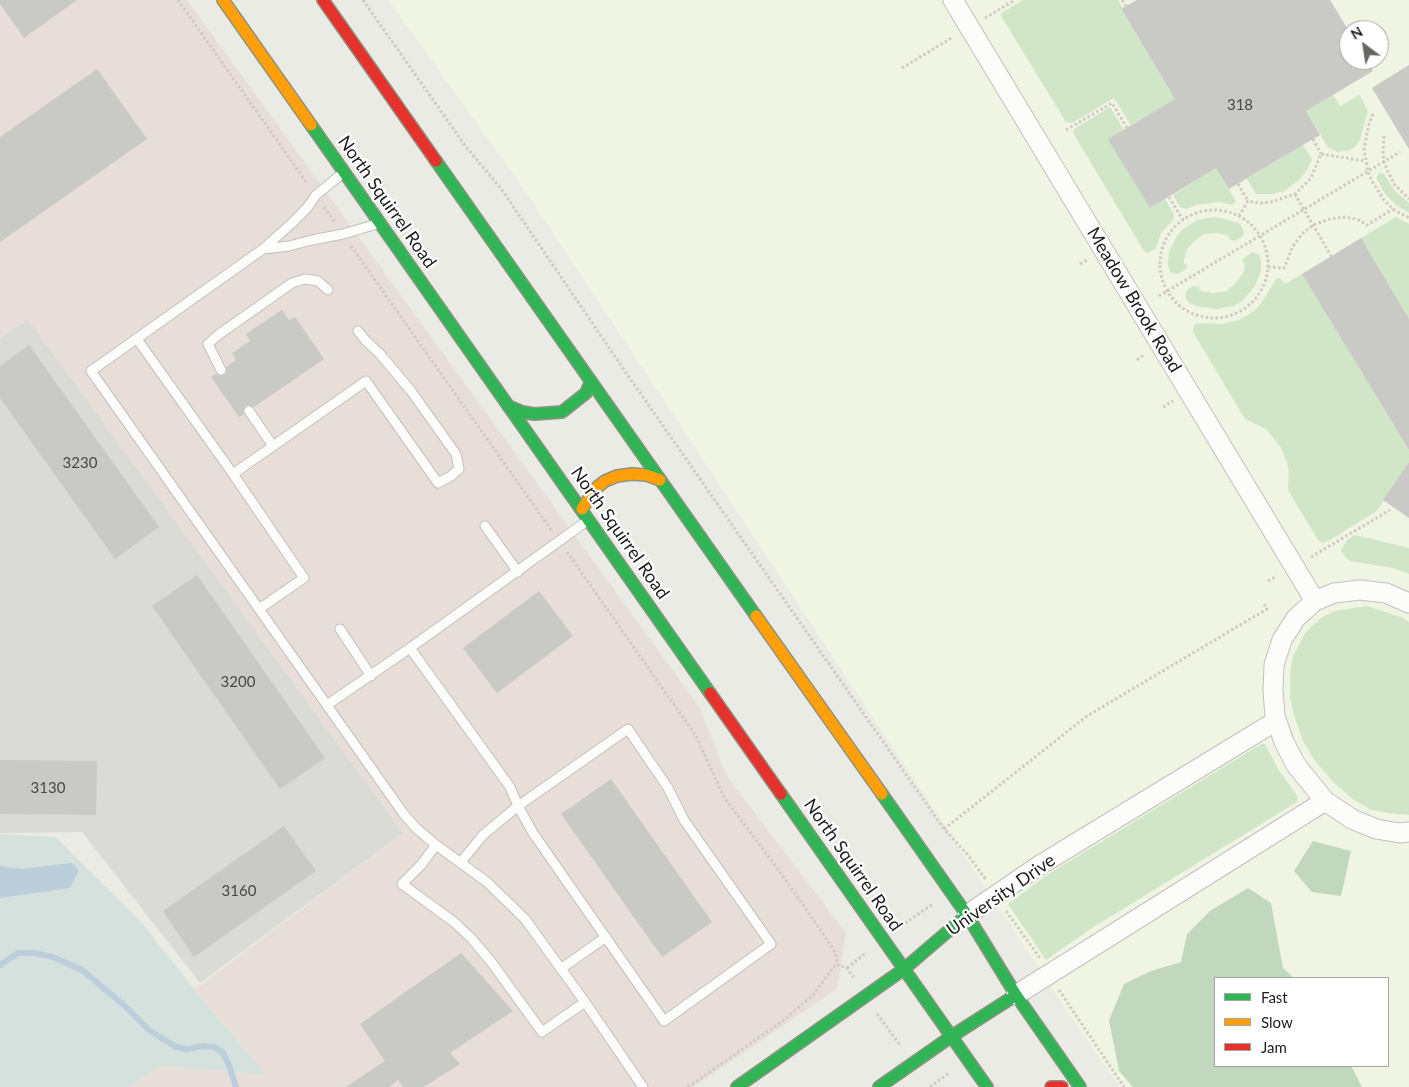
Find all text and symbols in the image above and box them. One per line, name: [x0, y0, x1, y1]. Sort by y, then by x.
north arrow: [1339, 20, 1389, 70]
text: N: [1348, 23, 1366, 43]
house number: 318: [1227, 96, 1253, 114]
street label: North Squirrel Road: [333, 132, 441, 272]
street label: Meadow Brook Road: [1082, 224, 1186, 376]
house number: 3230: [63, 454, 97, 472]
street label: North Squirrel Road: [566, 463, 674, 603]
house number: 3200: [221, 673, 255, 691]
house number: 3130: [31, 779, 65, 797]
street label: North Squirrel Road: [799, 795, 907, 935]
street label: University Drive: [942, 850, 1060, 940]
house number: 3160: [222, 882, 256, 900]
legend: [1214, 977, 1389, 1067]
text: Fast: [1261, 988, 1288, 1006]
text: Slow: [1261, 1013, 1293, 1031]
text: Jam: [1261, 1038, 1287, 1056]

